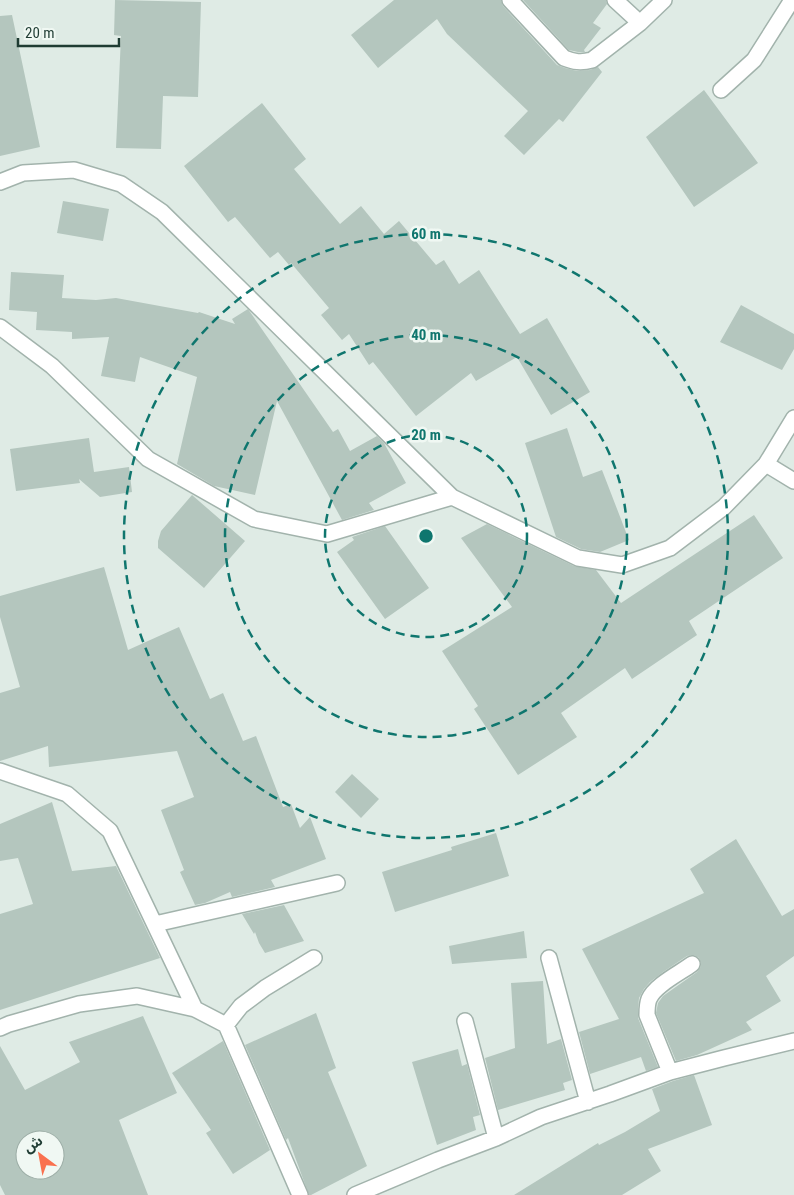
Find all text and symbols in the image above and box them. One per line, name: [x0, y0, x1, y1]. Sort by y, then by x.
scale bar: [18, 15, 119, 47]
text: 20 m: [25, 24, 55, 42]
text: 60 m: [411, 225, 441, 243]
text: 40 m: [411, 326, 441, 344]
text: 20 m: [411, 426, 441, 444]
centre of rings: [417, 527, 435, 545]
north arrow: [15, 1130, 65, 1180]
text: ش: [21, 1132, 45, 1156]

